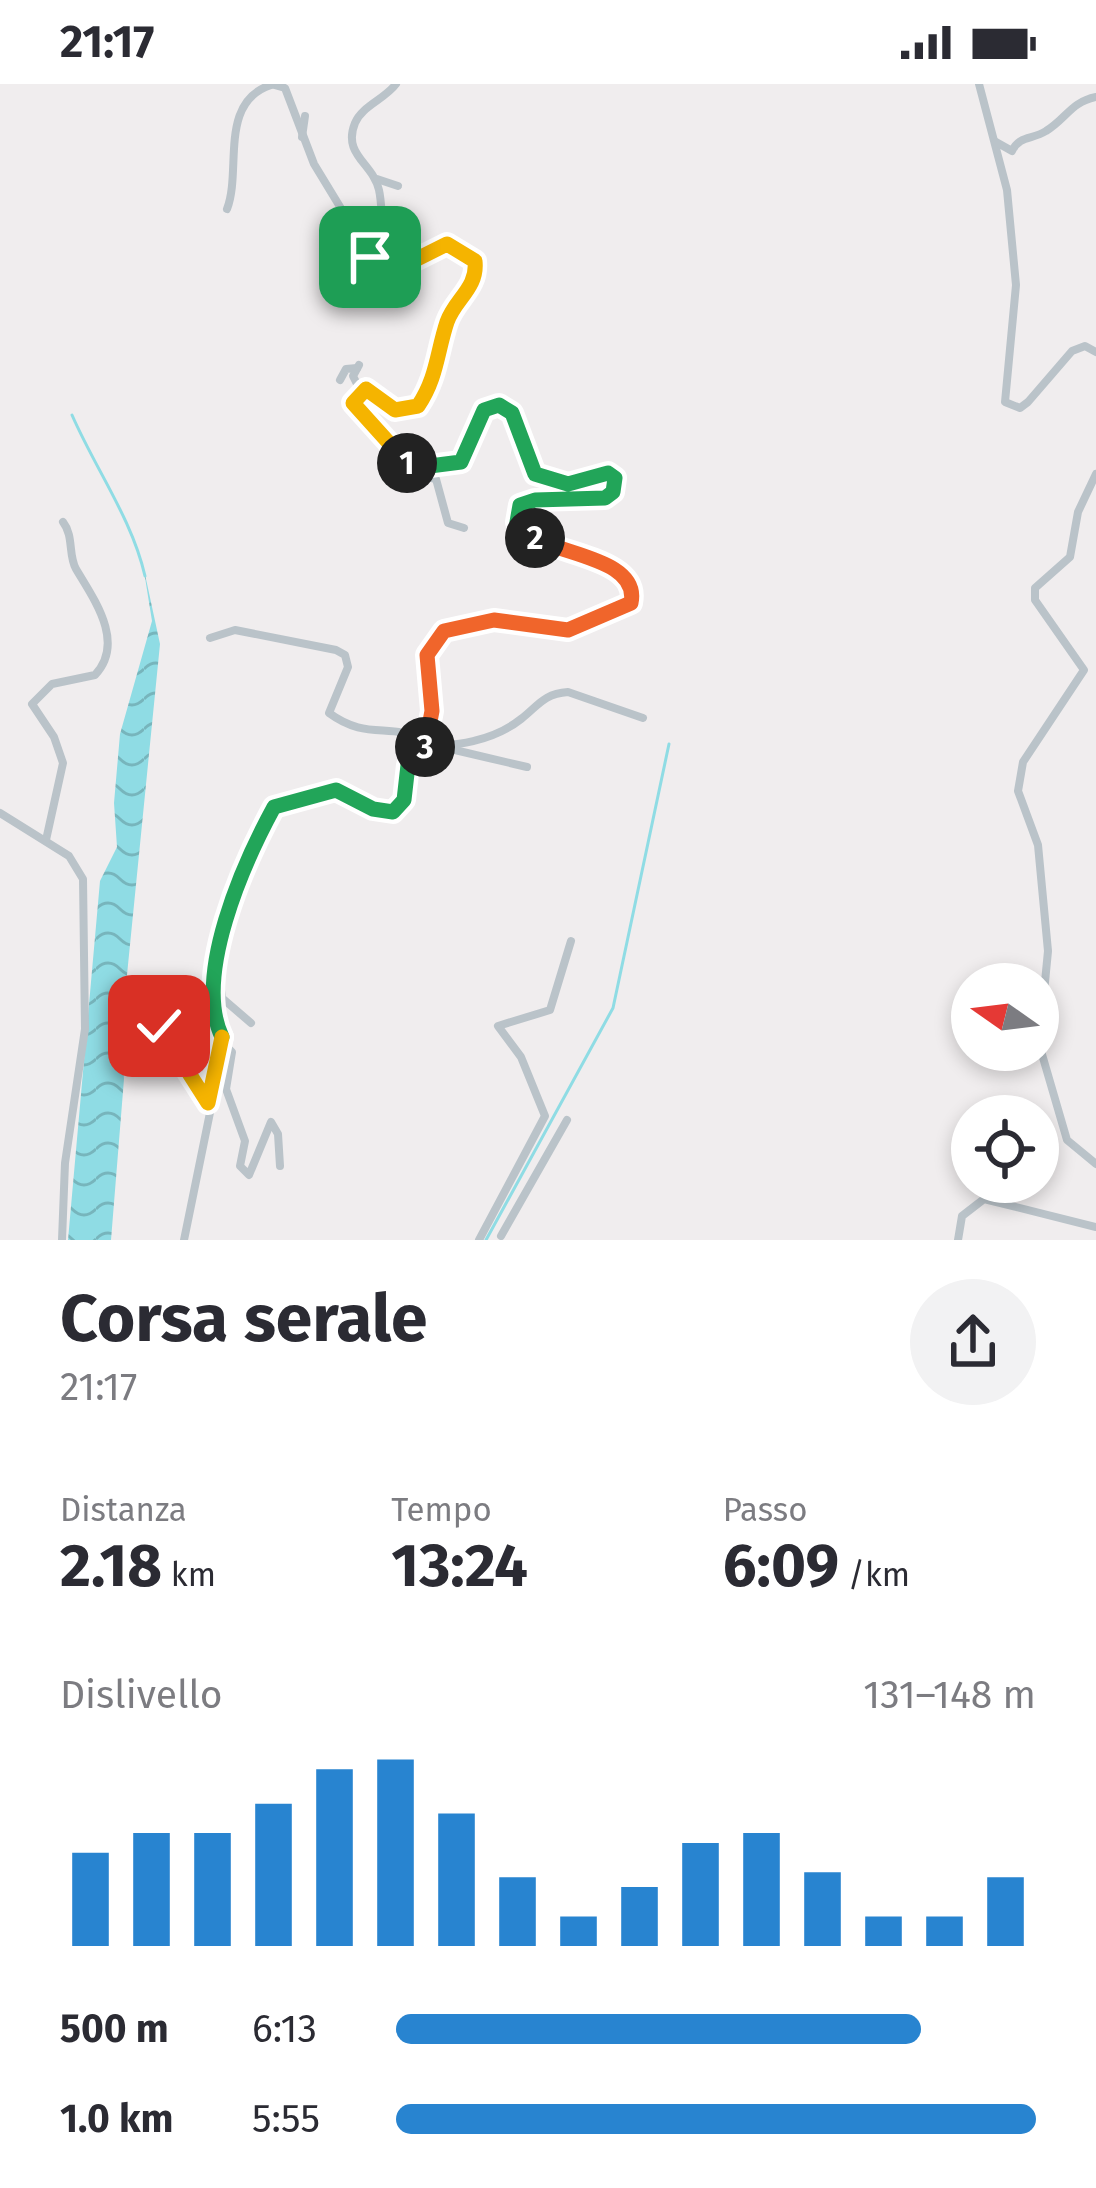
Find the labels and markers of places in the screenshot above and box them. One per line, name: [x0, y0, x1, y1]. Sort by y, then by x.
pin: [319, 206, 421, 308]
pin: 1: [377, 433, 437, 493]
pin: 2: [505, 508, 565, 568]
pin: 3: [395, 717, 455, 777]
pin: [108, 975, 210, 1077]

